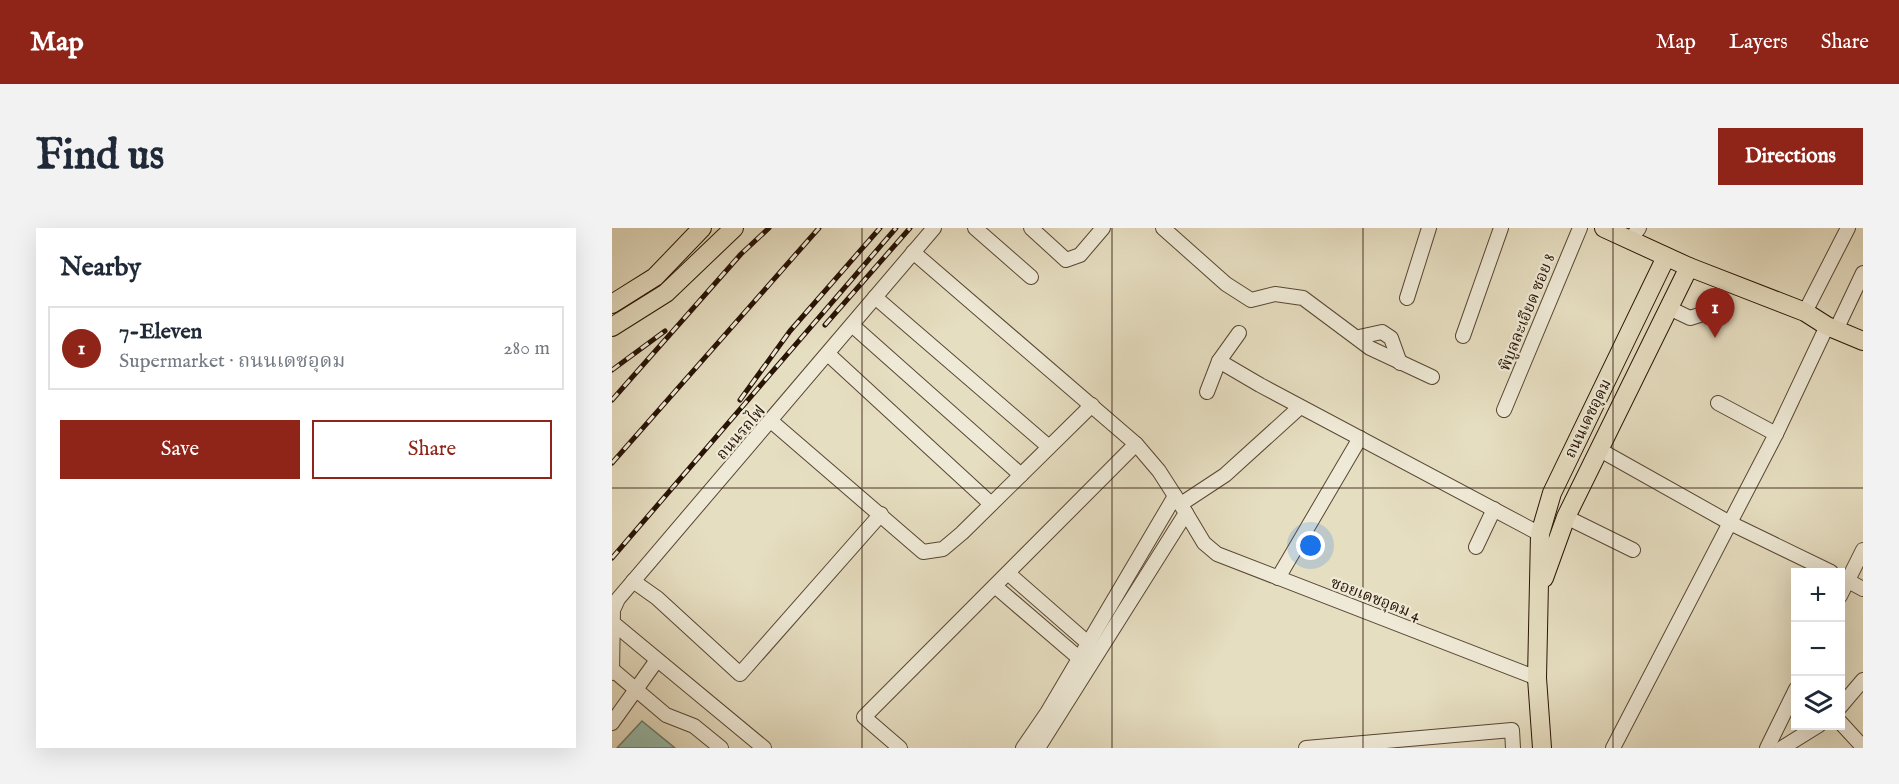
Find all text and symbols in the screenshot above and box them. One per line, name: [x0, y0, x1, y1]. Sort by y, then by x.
text: Map: [30, 25, 84, 60]
text: Map: [1656, 29, 1696, 56]
text: Layers: [1729, 29, 1788, 56]
text: Share: [1821, 29, 1869, 56]
button: Directions: [1718, 128, 1863, 185]
text: Find us: [36, 130, 164, 183]
text: Nearby: [60, 251, 141, 284]
street label: พิบูลละเอียด ซอย 8: [1495, 251, 1560, 374]
pin: 1: [1696, 288, 1734, 338]
text: 7-Eleven: [119, 318, 202, 346]
text: 1: [78, 336, 85, 361]
text: 280 m: [503, 336, 550, 361]
text: Supermarket · ถนนเดชอุดม: [119, 349, 345, 374]
street label: ถนนเดชอุดม: [1561, 376, 1617, 462]
street label: ถนนรถไฟ: [711, 401, 771, 465]
button: Save: [60, 420, 300, 479]
button: Share: [312, 420, 552, 479]
your location: [1296, 531, 1325, 560]
map controls: [1791, 568, 1845, 730]
button: +: [1791, 568, 1845, 622]
street label: ซอยเดชอุดม 4: [1327, 574, 1423, 626]
button: −: [1791, 622, 1845, 676]
button: layers: [1791, 676, 1845, 730]

